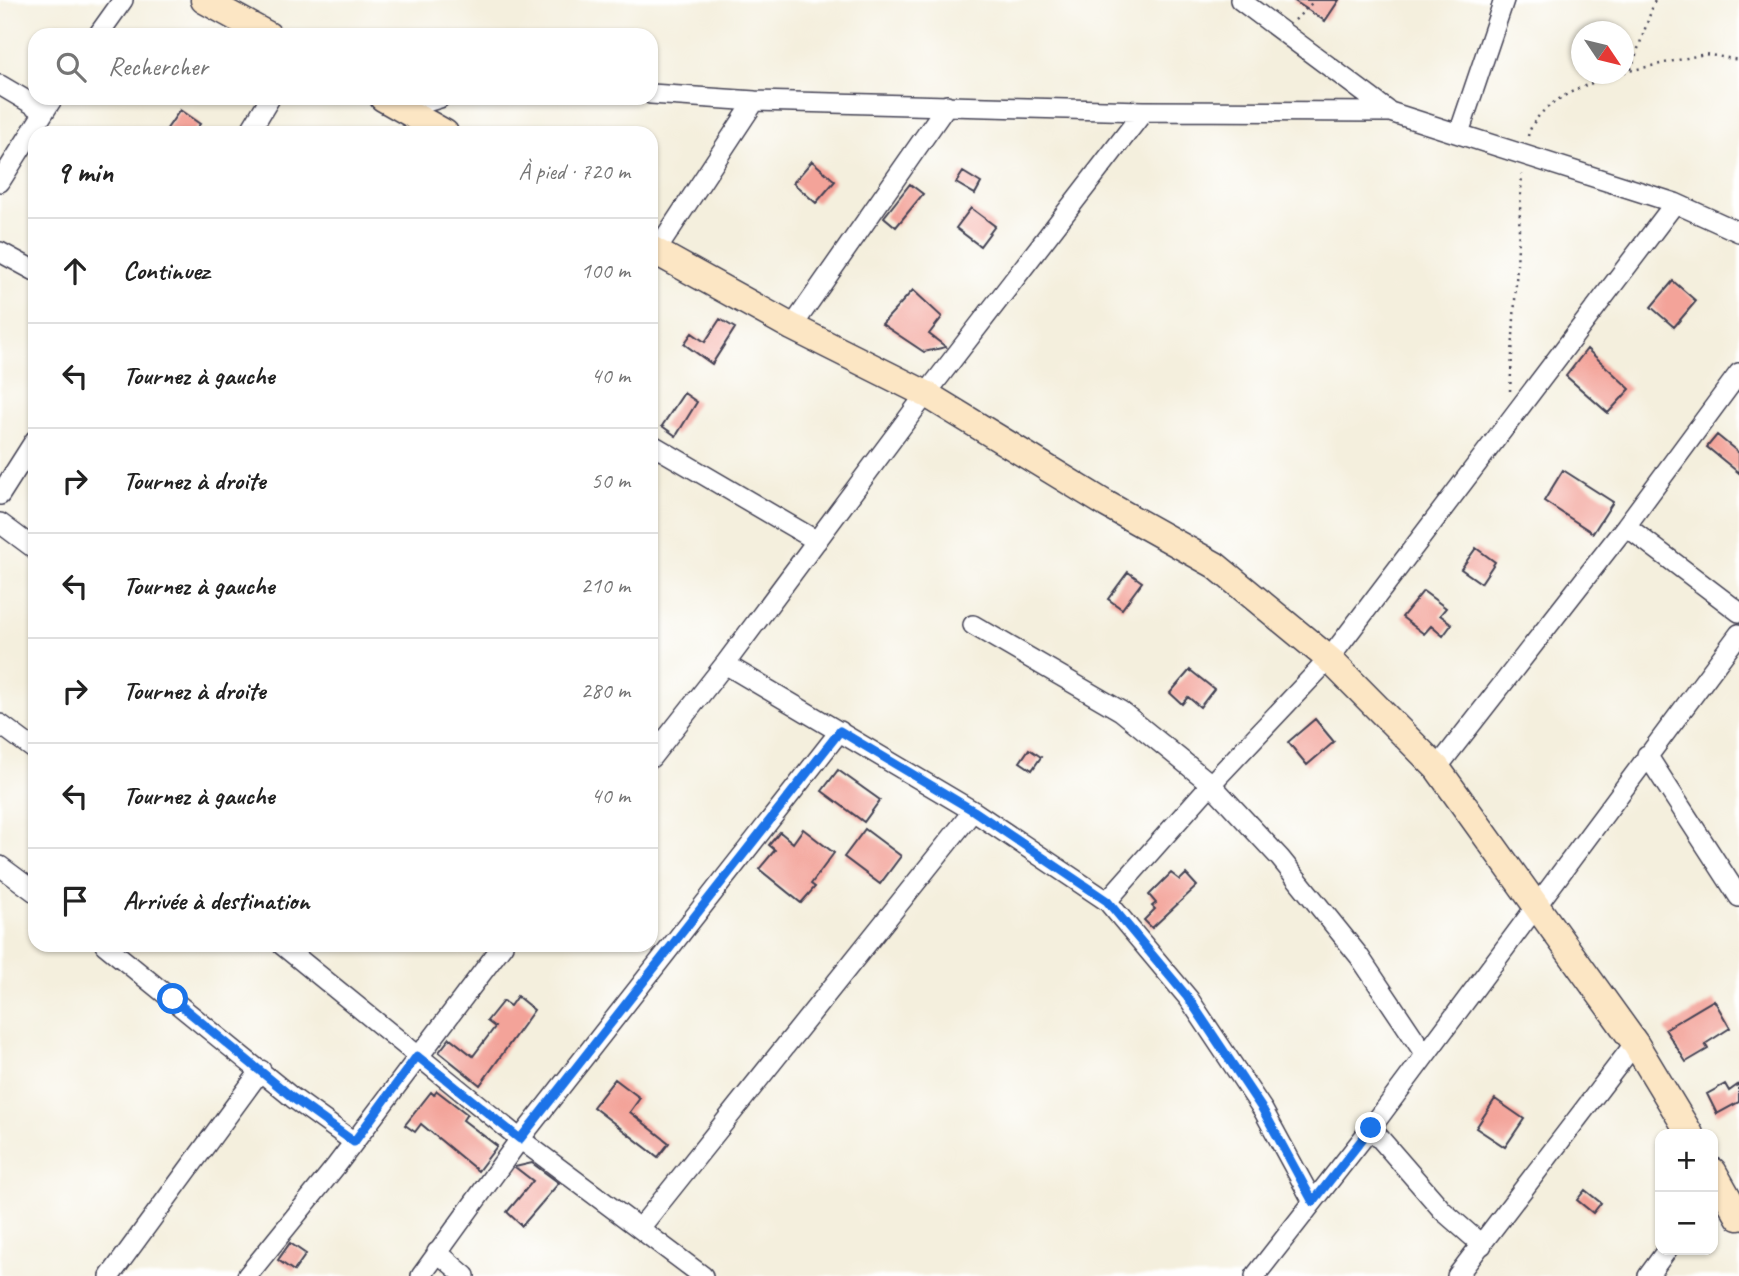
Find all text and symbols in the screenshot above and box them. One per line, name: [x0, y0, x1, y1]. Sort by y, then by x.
north arrow: [1571, 21, 1634, 84]
search box: [28, 28, 658, 105]
icon: search: [52, 48, 90, 86]
text: Rechercher: [108, 50, 208, 83]
text: 9 min: [56, 153, 113, 191]
text: À pied · 720 m: [518, 157, 630, 186]
icon: ahead: [56, 252, 94, 290]
text: Continuez: [123, 254, 209, 287]
text: 100 m: [581, 256, 630, 285]
icon: left: [56, 357, 94, 395]
text: Tournez à gauche: [123, 359, 274, 392]
text: 40 m: [591, 361, 630, 390]
icon: right: [56, 462, 94, 500]
text: Tournez à droite: [123, 464, 265, 497]
text: 50 m: [591, 466, 630, 495]
icon: left: [56, 567, 94, 605]
text: Tournez à gauche: [123, 569, 274, 602]
text: 210 m: [581, 571, 630, 600]
icon: right: [56, 672, 94, 710]
text: Tournez à droite: [123, 674, 265, 707]
text: 280 m: [581, 676, 630, 705]
icon: left: [56, 777, 94, 815]
text: Tournez à gauche: [123, 779, 274, 812]
text: 40 m: [591, 781, 630, 810]
icon: arrive: [56, 882, 94, 920]
text: Arrivée à destination: [123, 884, 309, 917]
route start: [157, 983, 188, 1014]
route end: [1355, 1112, 1386, 1143]
map controls: [1655, 1129, 1718, 1255]
button: +: [1655, 1129, 1718, 1192]
button: −: [1655, 1192, 1718, 1255]

